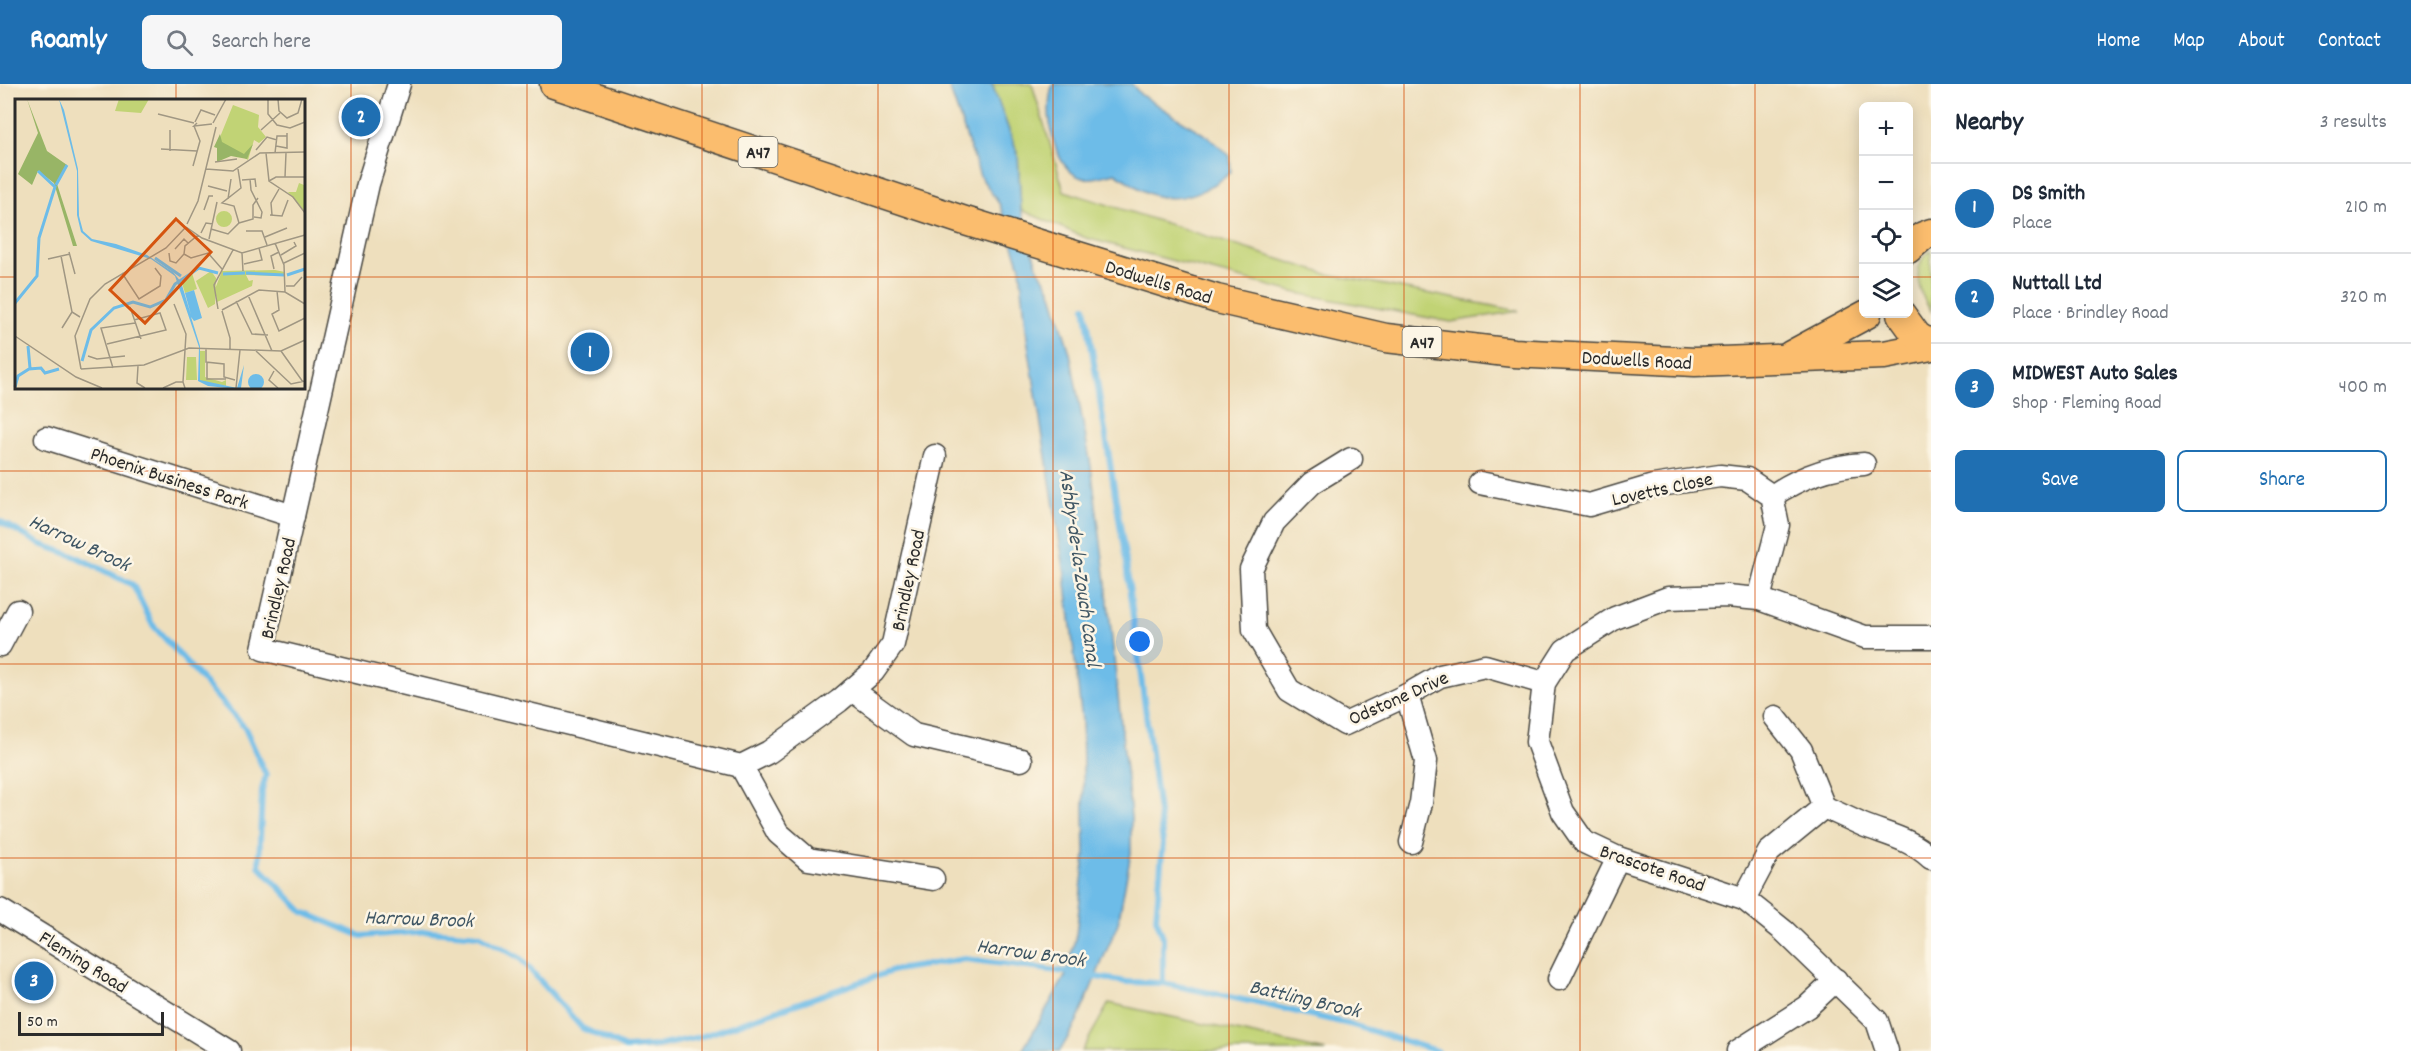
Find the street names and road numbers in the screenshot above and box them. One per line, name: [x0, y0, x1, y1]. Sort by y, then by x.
road number: A47: [738, 137, 777, 167]
street label: Dodwells Road: [1101, 254, 1215, 313]
road number: A47: [1402, 327, 1442, 357]
street label: Dodwells Road: [1581, 345, 1693, 379]
street label: Phoenix Business Park: [86, 441, 252, 519]
street label: Lovetts Close: [1609, 467, 1716, 515]
street label: Brindley Road: [886, 527, 934, 634]
street label: Brindley Road: [255, 535, 305, 642]
street label: Odstone Drive: [1345, 665, 1454, 734]
street label: Brascote Road: [1596, 839, 1708, 901]
street label: Fleming Road: [33, 925, 132, 1002]

